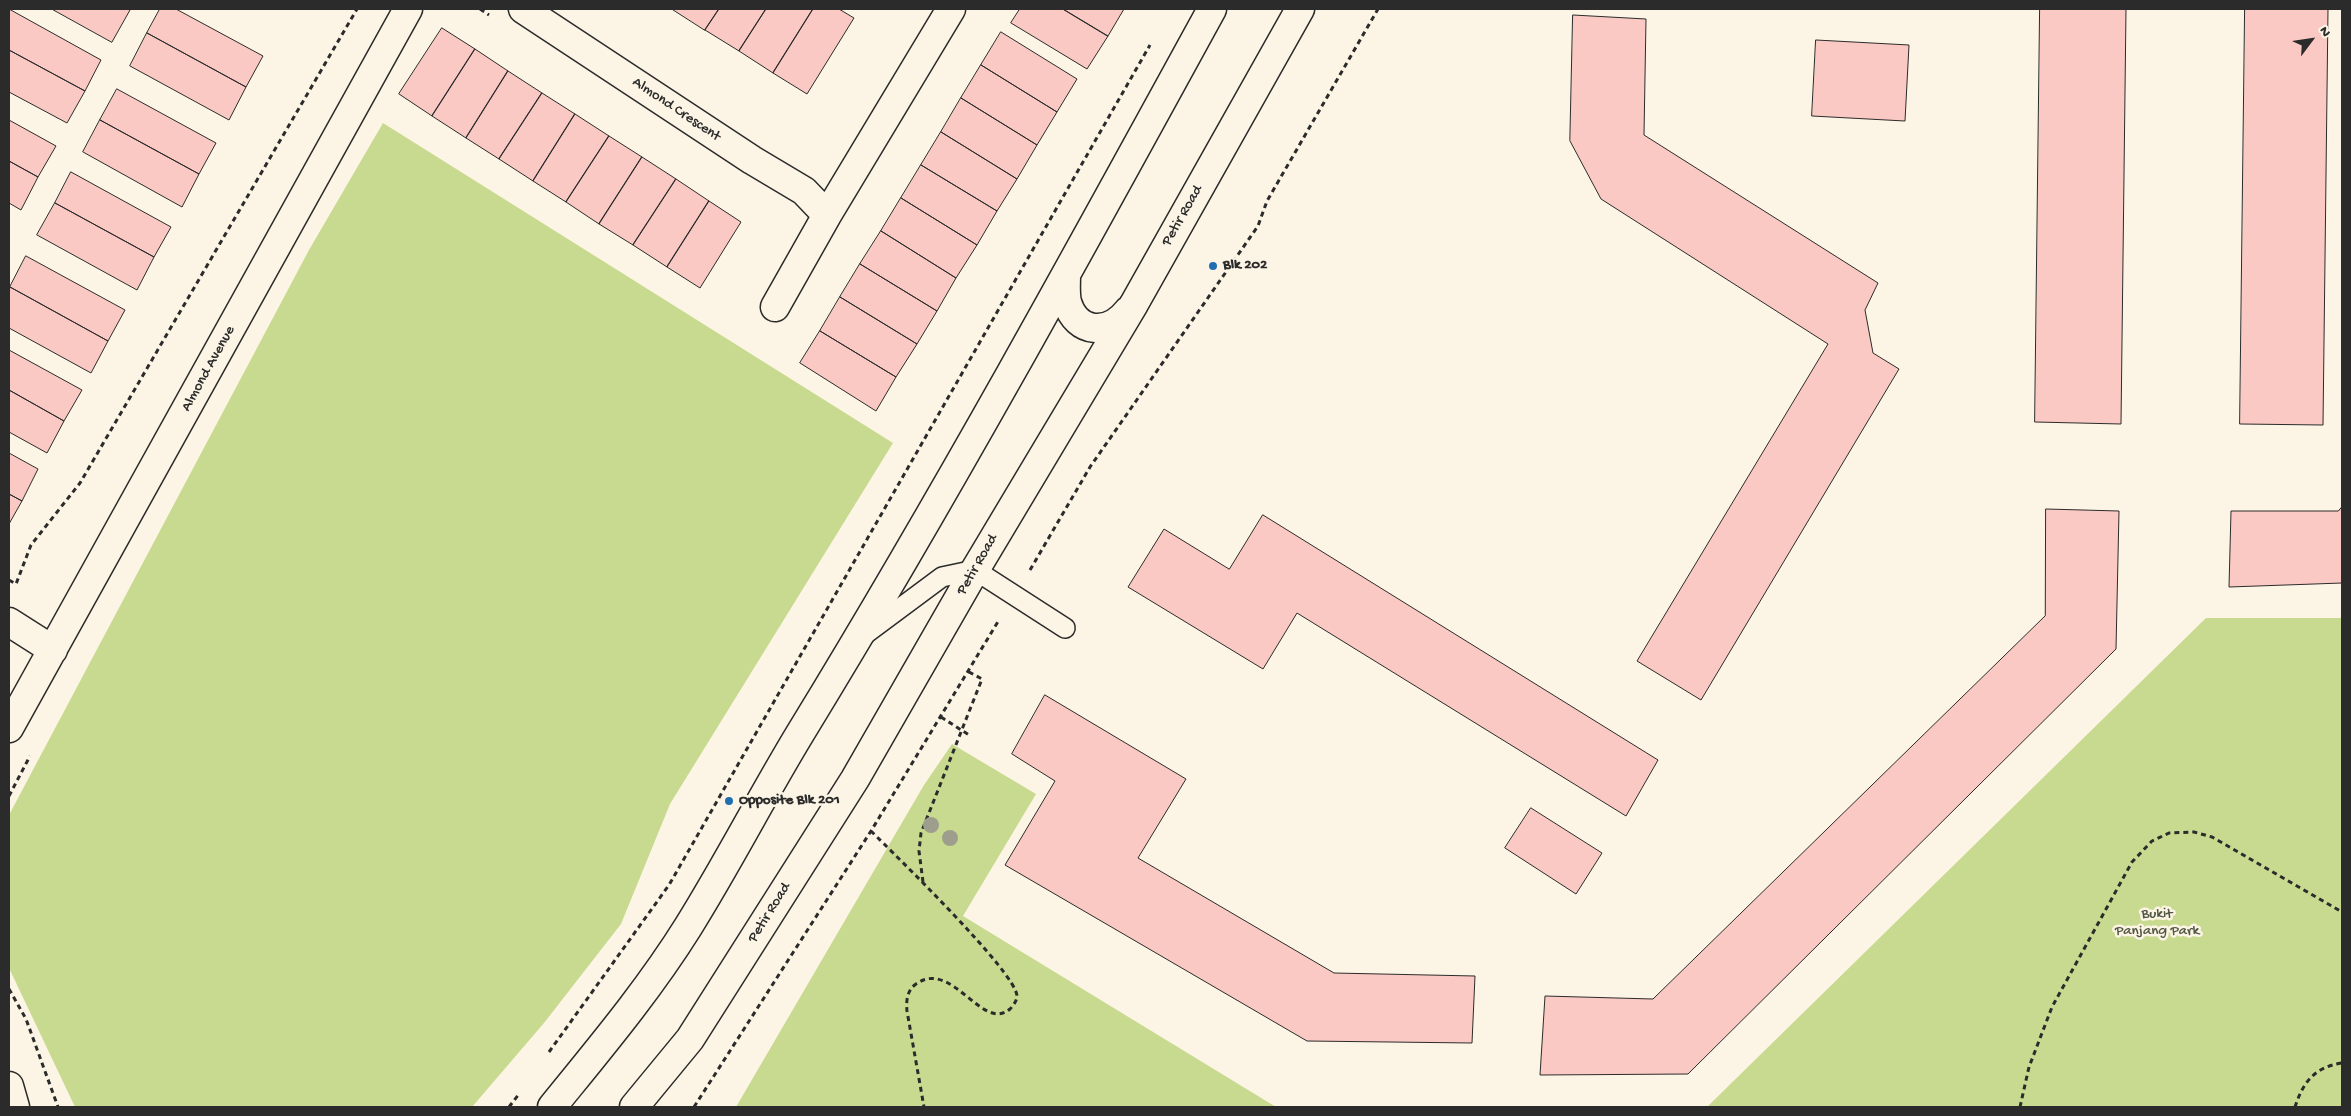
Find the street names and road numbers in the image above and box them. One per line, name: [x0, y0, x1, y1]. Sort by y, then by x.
street label: Almond Crescent: [628, 74, 724, 146]
street label: Petir Road: [1158, 182, 1208, 250]
street label: Almond Avenue: [178, 323, 240, 415]
street label: Petir Road: [953, 531, 1003, 599]
street label: Petir Road: [745, 880, 795, 946]

